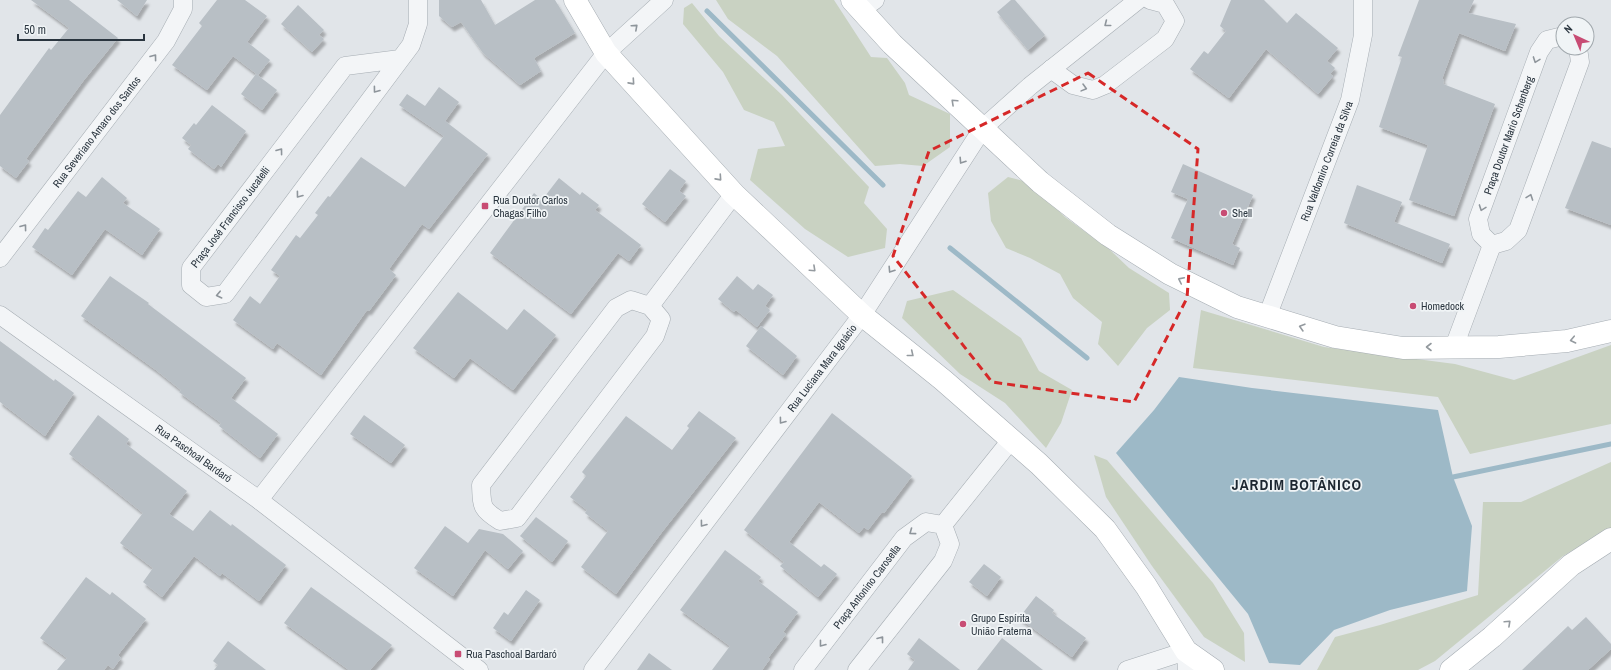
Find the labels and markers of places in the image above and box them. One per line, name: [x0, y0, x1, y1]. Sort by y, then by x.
place label: Rua Doutor Carlos Chagas Filho: [493, 193, 568, 220]
marker: Rua Doutor Carlos Chagas Filho: [480, 201, 490, 211]
place label: Shell: [1232, 206, 1252, 220]
marker: Shell: [1219, 208, 1229, 218]
place label: Homedock: [1421, 299, 1465, 313]
marker: Homedock: [1408, 301, 1418, 311]
place label: Grupo Espírita União Fraterna: [971, 611, 1032, 638]
marker: Grupo Espírita União Fraterna: [958, 619, 968, 629]
place label: Rua Paschoal Bardaró: [466, 647, 557, 661]
marker: Rua Paschoal Bardaró: [453, 649, 463, 659]

